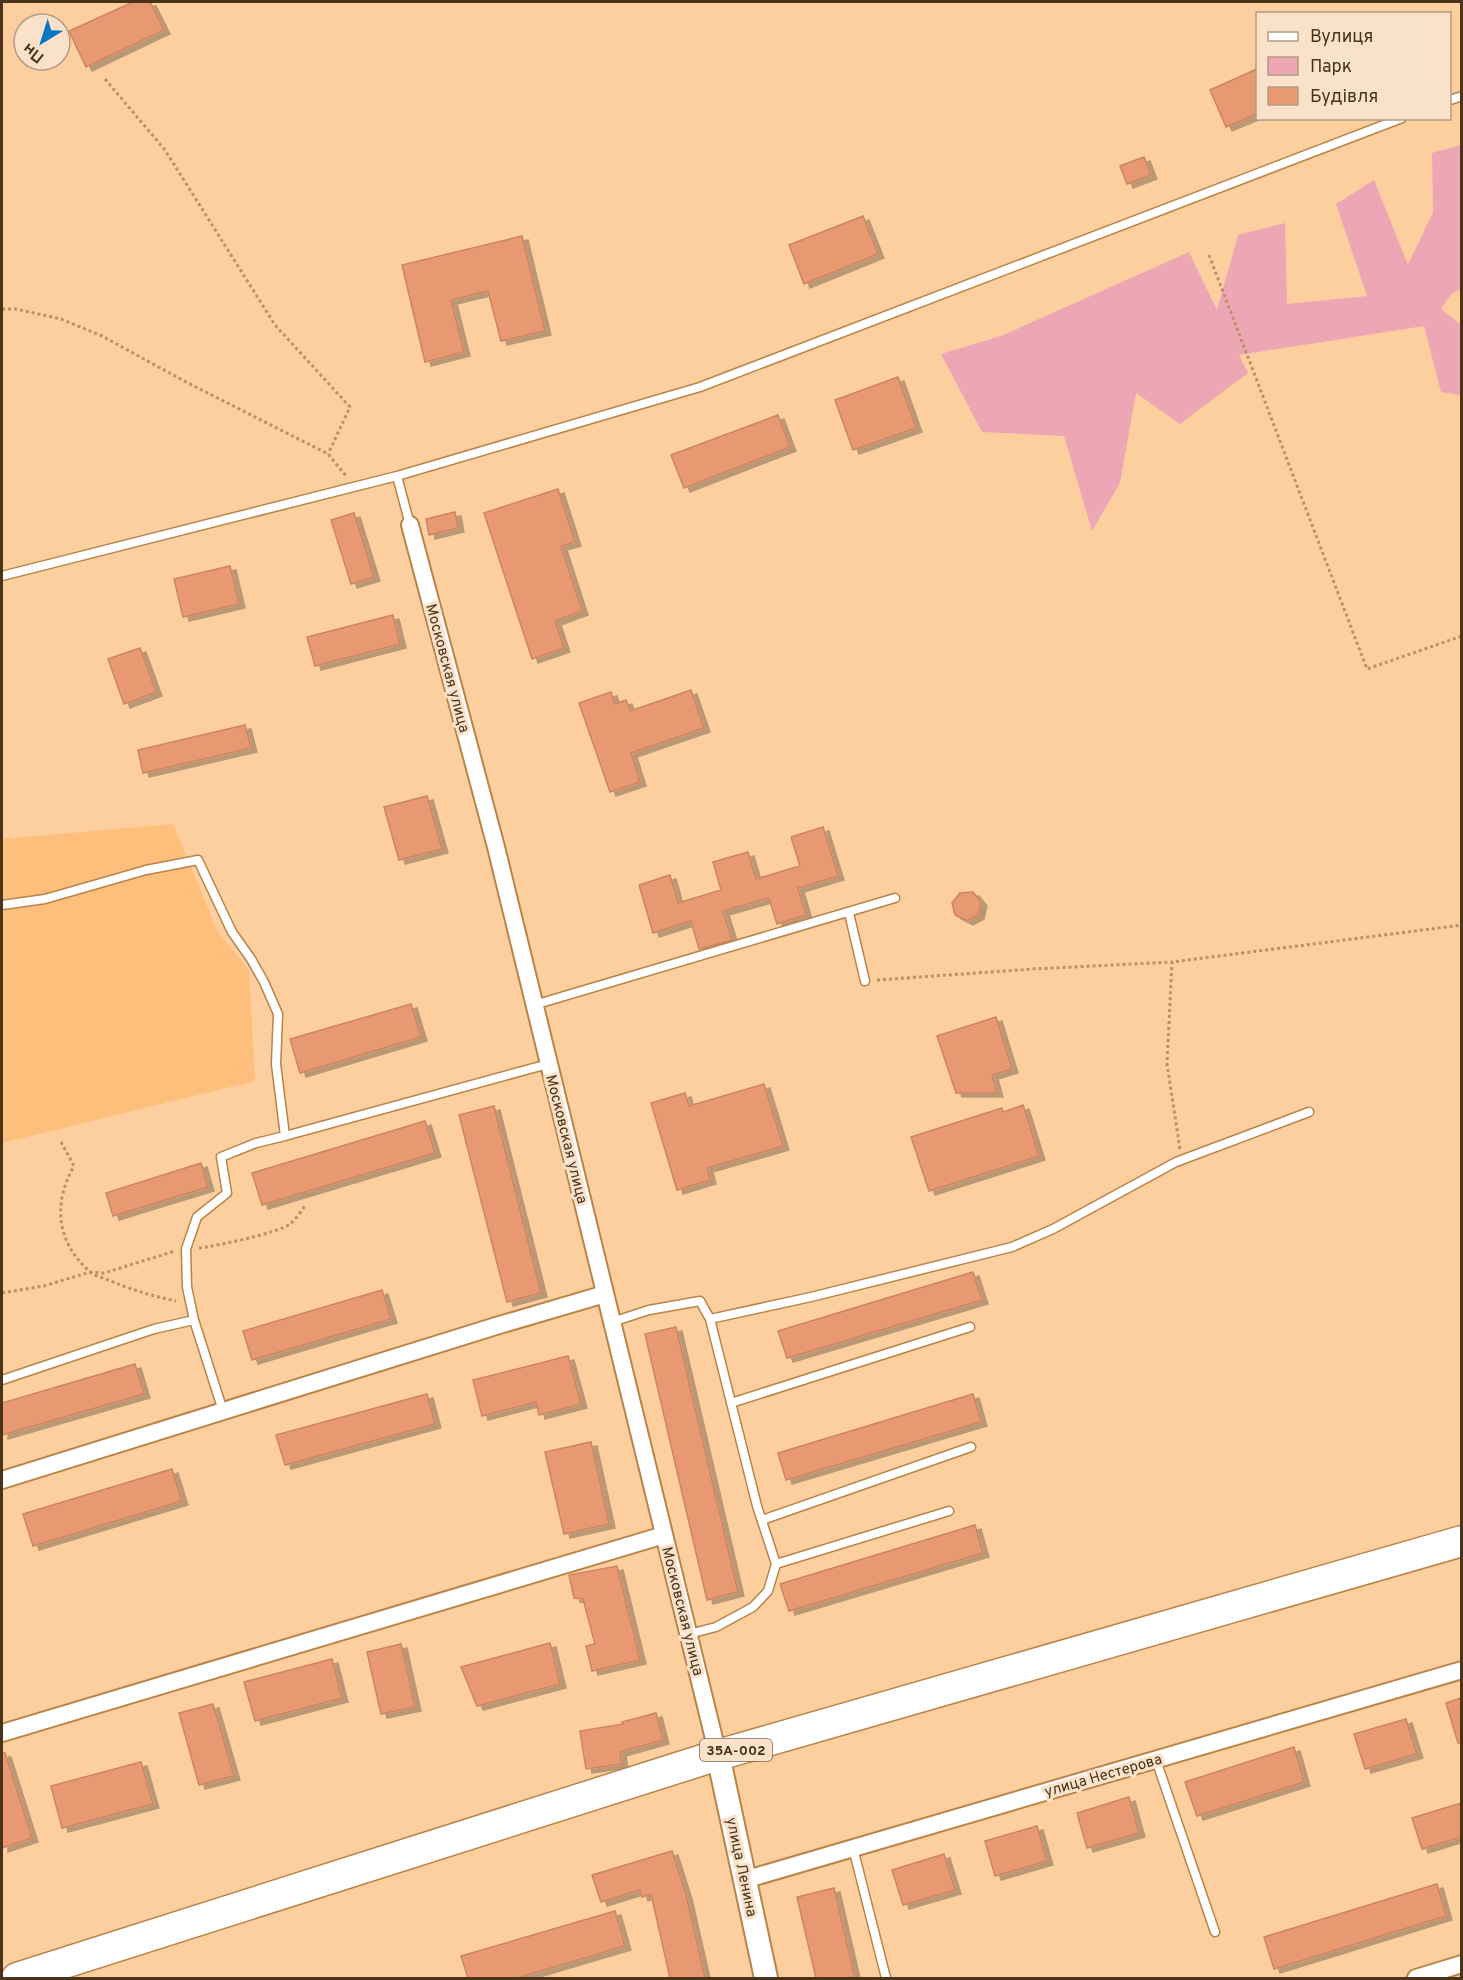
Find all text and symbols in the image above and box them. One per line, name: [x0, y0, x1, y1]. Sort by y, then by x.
north arrow: [12, 12, 72, 72]
legend: [1256, 12, 1451, 120]
text: Вулиця: [1310, 26, 1373, 49]
text: Пн: [19, 38, 49, 67]
text: Парк: [1310, 56, 1352, 79]
text: Будівля: [1310, 86, 1378, 109]
street label: Московская улица: [420, 602, 473, 735]
street label: Московская улица: [540, 1073, 591, 1206]
street label: Московская улица: [656, 1545, 707, 1678]
road number: 35А-002: [700, 1739, 772, 1761]
street label: улица Нестерова: [1042, 1751, 1164, 1802]
street label: улица Ленина: [721, 1816, 760, 1919]

